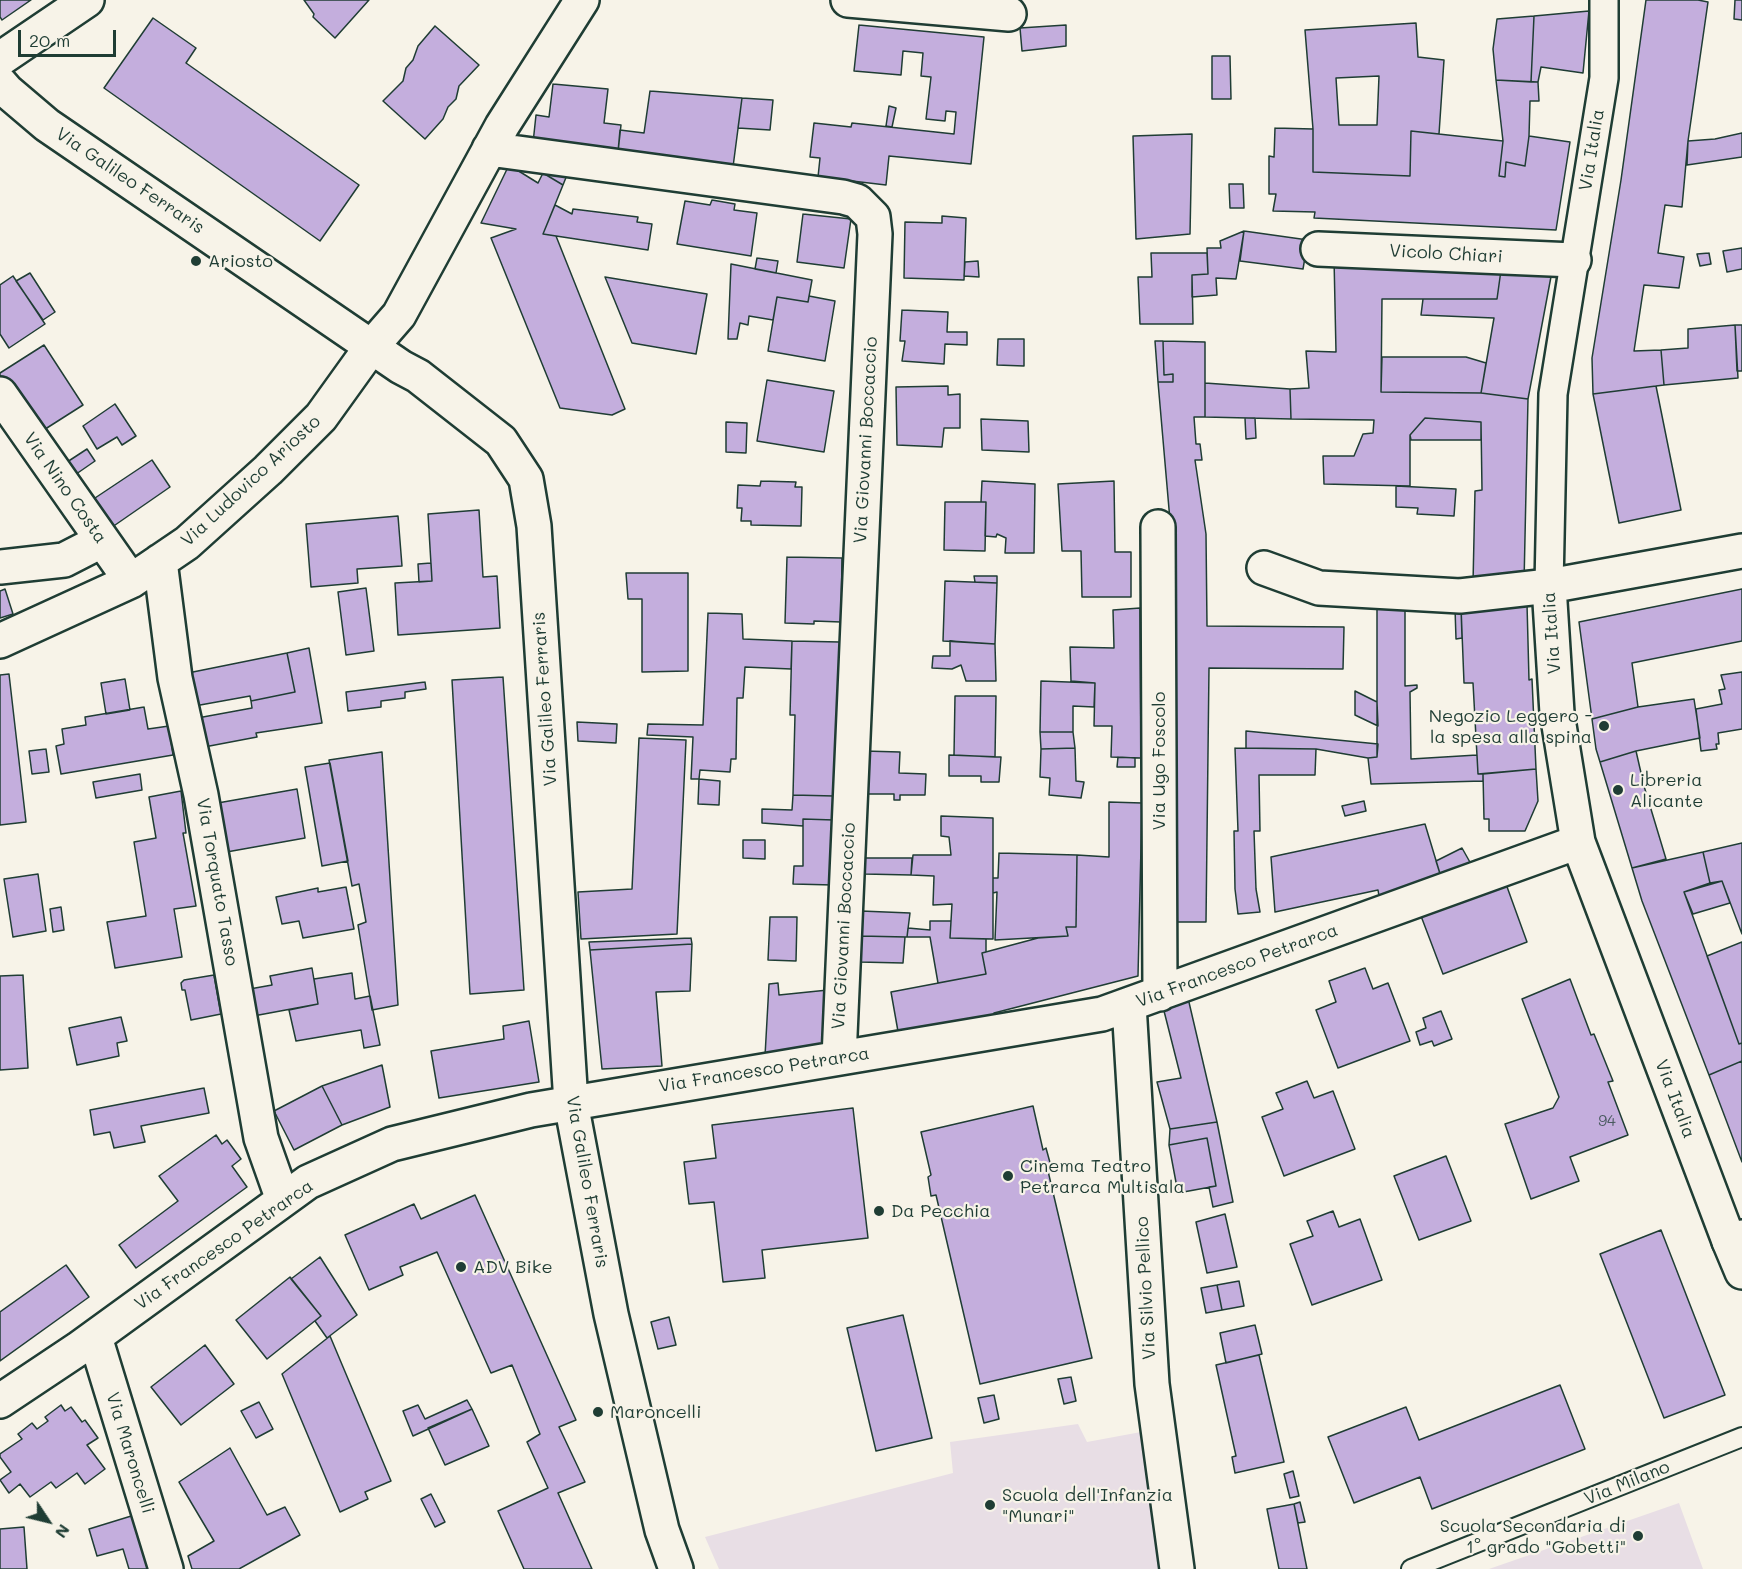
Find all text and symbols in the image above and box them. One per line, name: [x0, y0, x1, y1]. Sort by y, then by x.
scale bar: [21, 18, 118, 56]
text: 20 m: [29, 28, 70, 52]
street label: Via Italia: [1575, 108, 1609, 192]
street label: Via Galileo Ferraris: [52, 123, 208, 239]
street label: Vicolo Chiari: [1389, 240, 1503, 268]
place label: Ariosto: [208, 250, 273, 272]
marker: Ariosto: [189, 254, 203, 268]
street label: Via Giovanni Boccaccio: [850, 336, 882, 544]
street label: Via Ludovico Ariosto: [177, 411, 325, 551]
street label: Via Nino Costa: [19, 428, 111, 548]
street label: Via Italia: [1538, 591, 1566, 675]
street label: Via Galileo Ferraris: [528, 611, 562, 787]
street label: Via Ugo Foscolo: [1148, 692, 1170, 830]
place label: Negozio Leggero - la spesa alla spina: [1429, 705, 1592, 748]
marker: Negozio Leggero - la spesa alla spina: [1597, 719, 1611, 733]
place label: Libreria Alicante: [1630, 769, 1703, 812]
marker: Libreria Alicante: [1611, 783, 1625, 797]
street label: Via Torquato Tasso: [192, 796, 242, 968]
street label: Via Giovanni Boccaccio: [828, 822, 860, 1030]
street label: Via Francesco Petrarca: [1133, 919, 1341, 1013]
street label: Via Francesco Petrarca: [657, 1043, 871, 1097]
street label: Via Italia: [1650, 1057, 1700, 1141]
street label: Via Galileo Ferraris: [561, 1094, 613, 1270]
house number: 94: [1598, 1112, 1616, 1130]
place label: Cinema Teatro Petrarca Multisala: [1020, 1155, 1185, 1198]
marker: Cinema Teatro Petrarca Multisala: [1001, 1169, 1015, 1183]
street label: Via Francesco Petrarca: [131, 1175, 317, 1315]
place label: Da Pecchia: [891, 1200, 991, 1222]
marker: Da Pecchia: [872, 1204, 886, 1218]
street label: Via Silvio Pellico: [1131, 1216, 1161, 1360]
place label: ADV Bike: [473, 1256, 553, 1278]
marker: ADV Bike: [454, 1260, 468, 1274]
street label: Via Maroncelli: [101, 1390, 159, 1516]
place label: Maroncelli: [610, 1401, 702, 1423]
marker: Maroncelli: [591, 1405, 605, 1419]
street label: Via Milano: [1581, 1456, 1673, 1510]
place label: Scuola dell'Infanzia "Munari": [1002, 1484, 1173, 1526]
north arrow: [18, 1491, 78, 1551]
marker: Scuola dell'Infanzia "Munari": [983, 1498, 997, 1512]
place label: Scuola Secondaria di 1° grado "Gobetti": [1440, 1515, 1626, 1558]
text: N: [51, 1521, 75, 1543]
marker: Scuola Secondaria di 1° grado "Gobetti": [1631, 1529, 1645, 1543]

